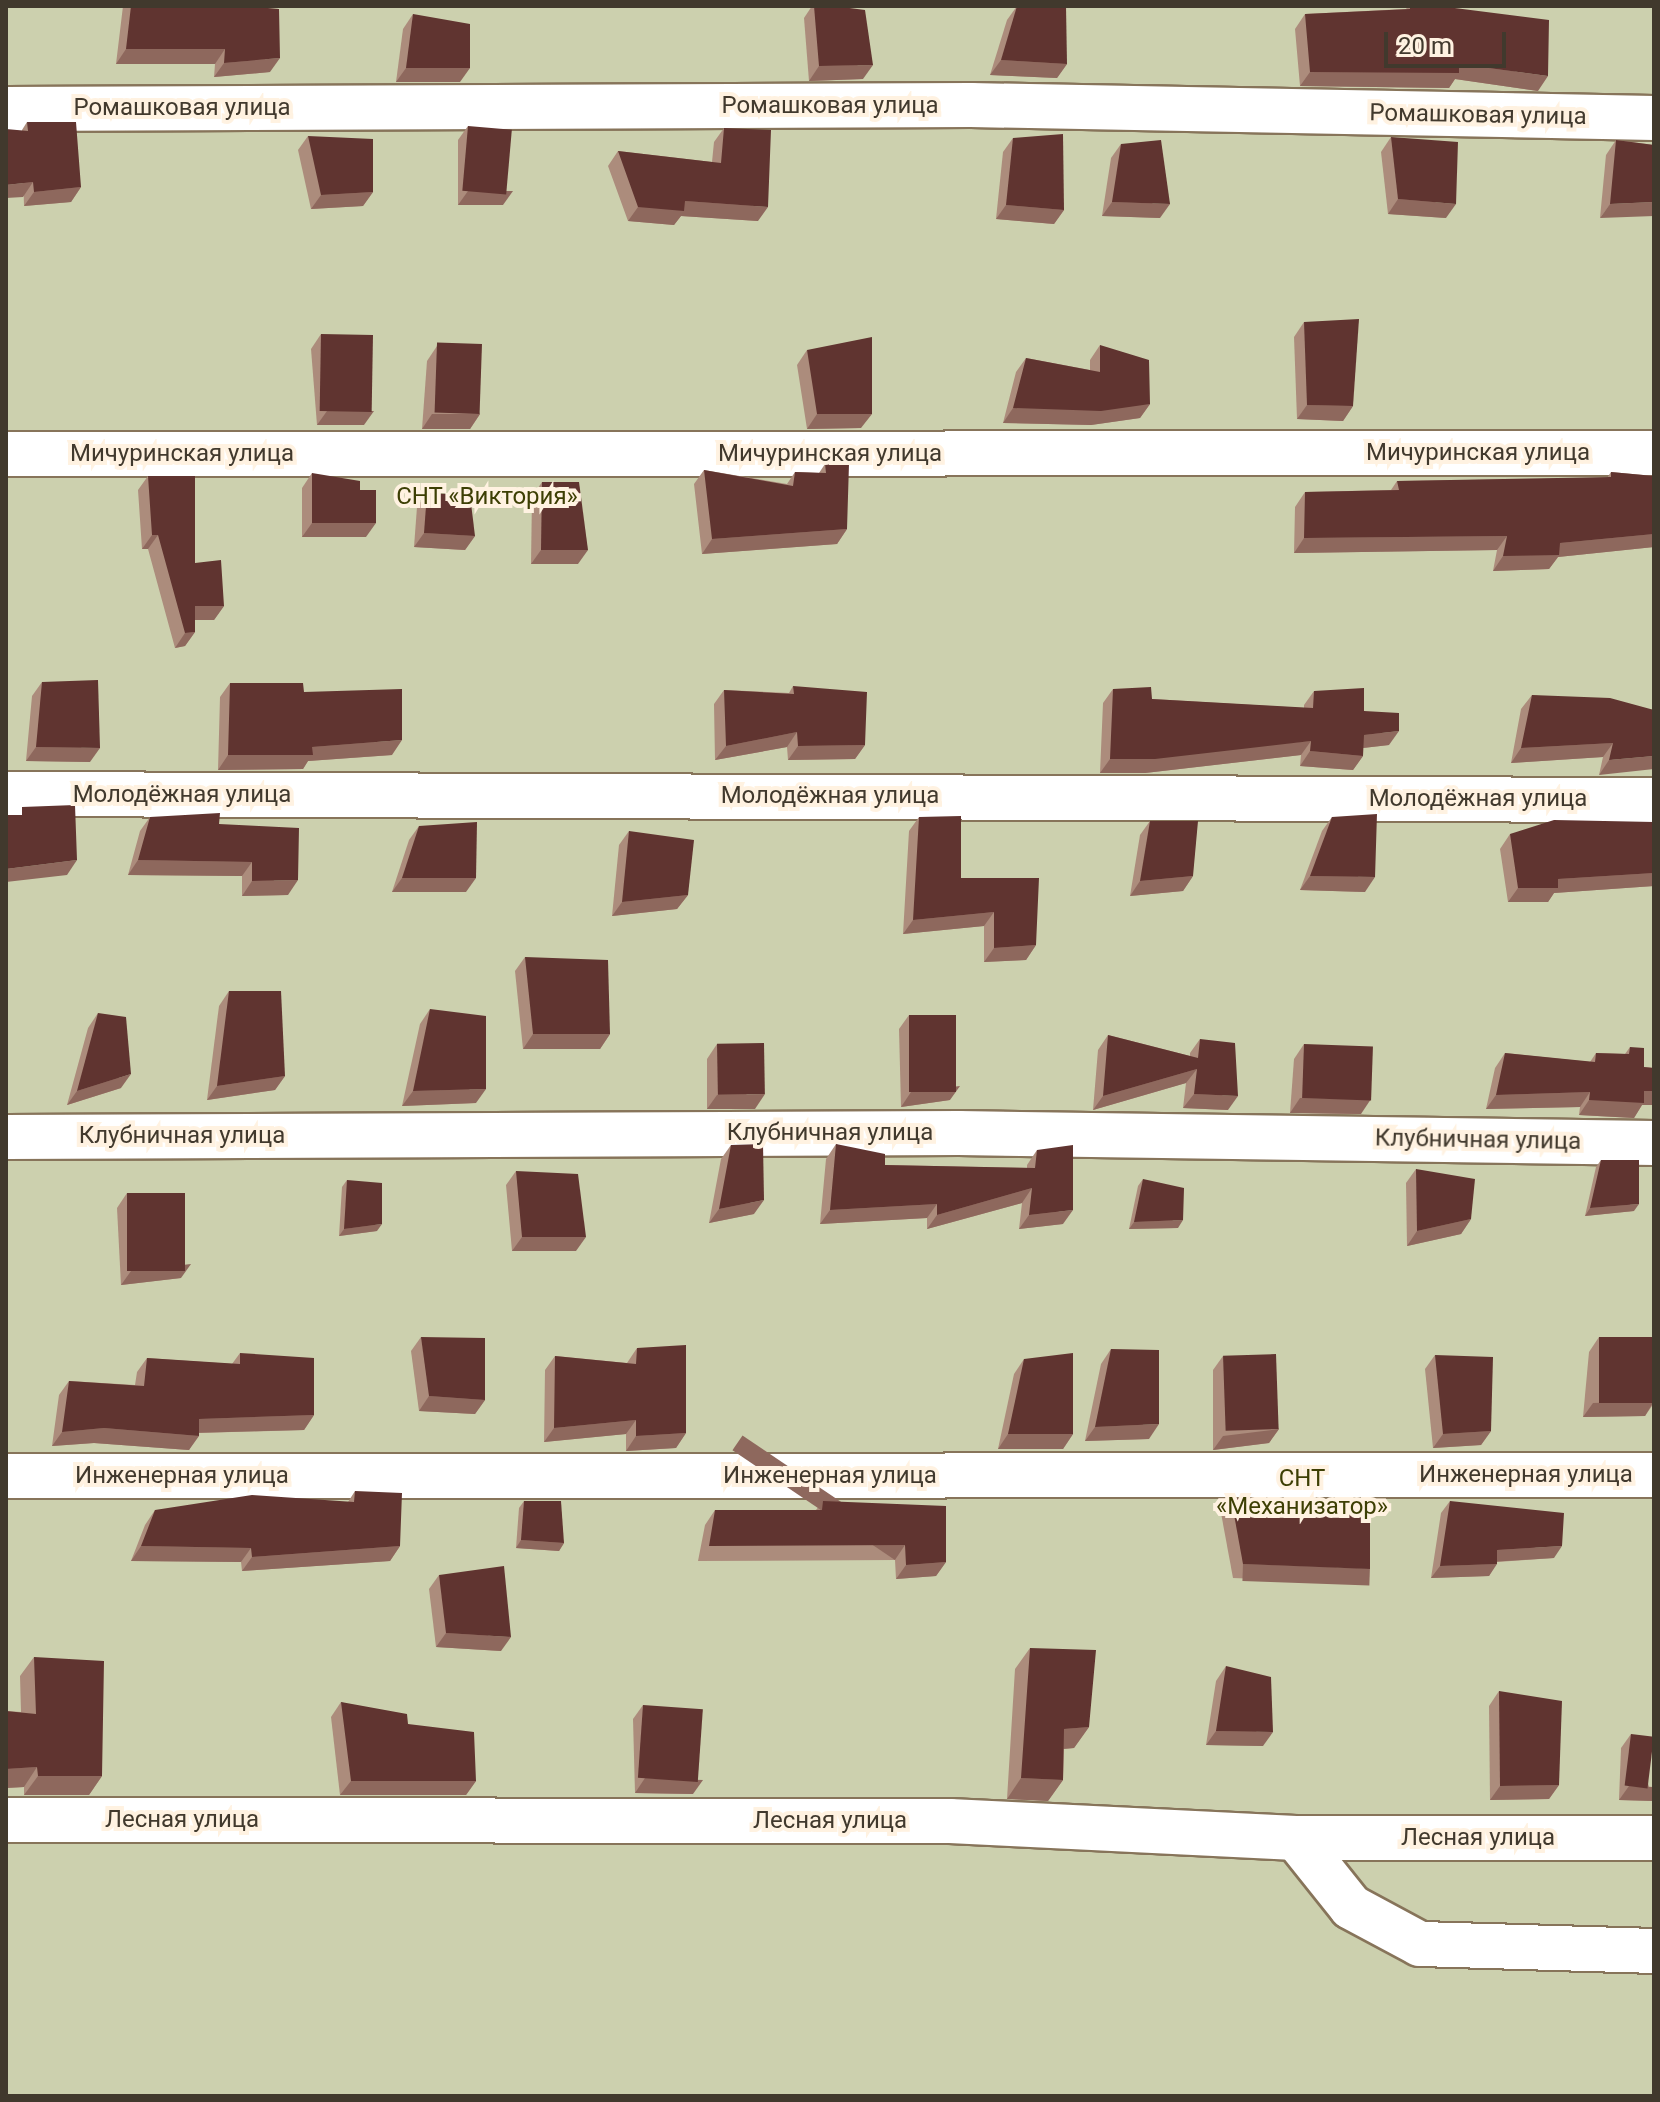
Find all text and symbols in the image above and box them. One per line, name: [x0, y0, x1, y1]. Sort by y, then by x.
scale bar: [1388, 16, 1510, 66]
text: 20 m: [1398, 32, 1452, 60]
street label: Ромашковая улица: [721, 92, 939, 120]
street label: Ромашковая улица: [73, 94, 291, 122]
street label: Ромашковая улица: [1369, 99, 1587, 131]
street label: Мичуринская улица: [1366, 439, 1590, 467]
street label: Мичуринская улица: [70, 440, 294, 468]
street label: Мичуринская улица: [718, 440, 942, 468]
park label: СНТ «Виктория»: [396, 483, 578, 511]
street label: Молодёжная улица: [73, 781, 291, 809]
street label: Молодёжная улица: [721, 782, 939, 810]
street label: Молодёжная улица: [1369, 785, 1587, 813]
street label: Клубничная улица: [727, 1119, 933, 1147]
street label: Клубничная улица: [79, 1122, 285, 1150]
street label: Клубничная улица: [1375, 1124, 1581, 1156]
street label: Инженерная улица: [1419, 1461, 1633, 1489]
street label: Инженерная улица: [75, 1462, 289, 1490]
street label: Инженерная улица: [723, 1462, 937, 1490]
park label: СНТ «Механизатор»: [1216, 1465, 1388, 1521]
street label: Лесная улица: [105, 1806, 259, 1834]
street label: Лесная улица: [753, 1807, 907, 1835]
street label: Лесная улица: [1401, 1824, 1555, 1852]

